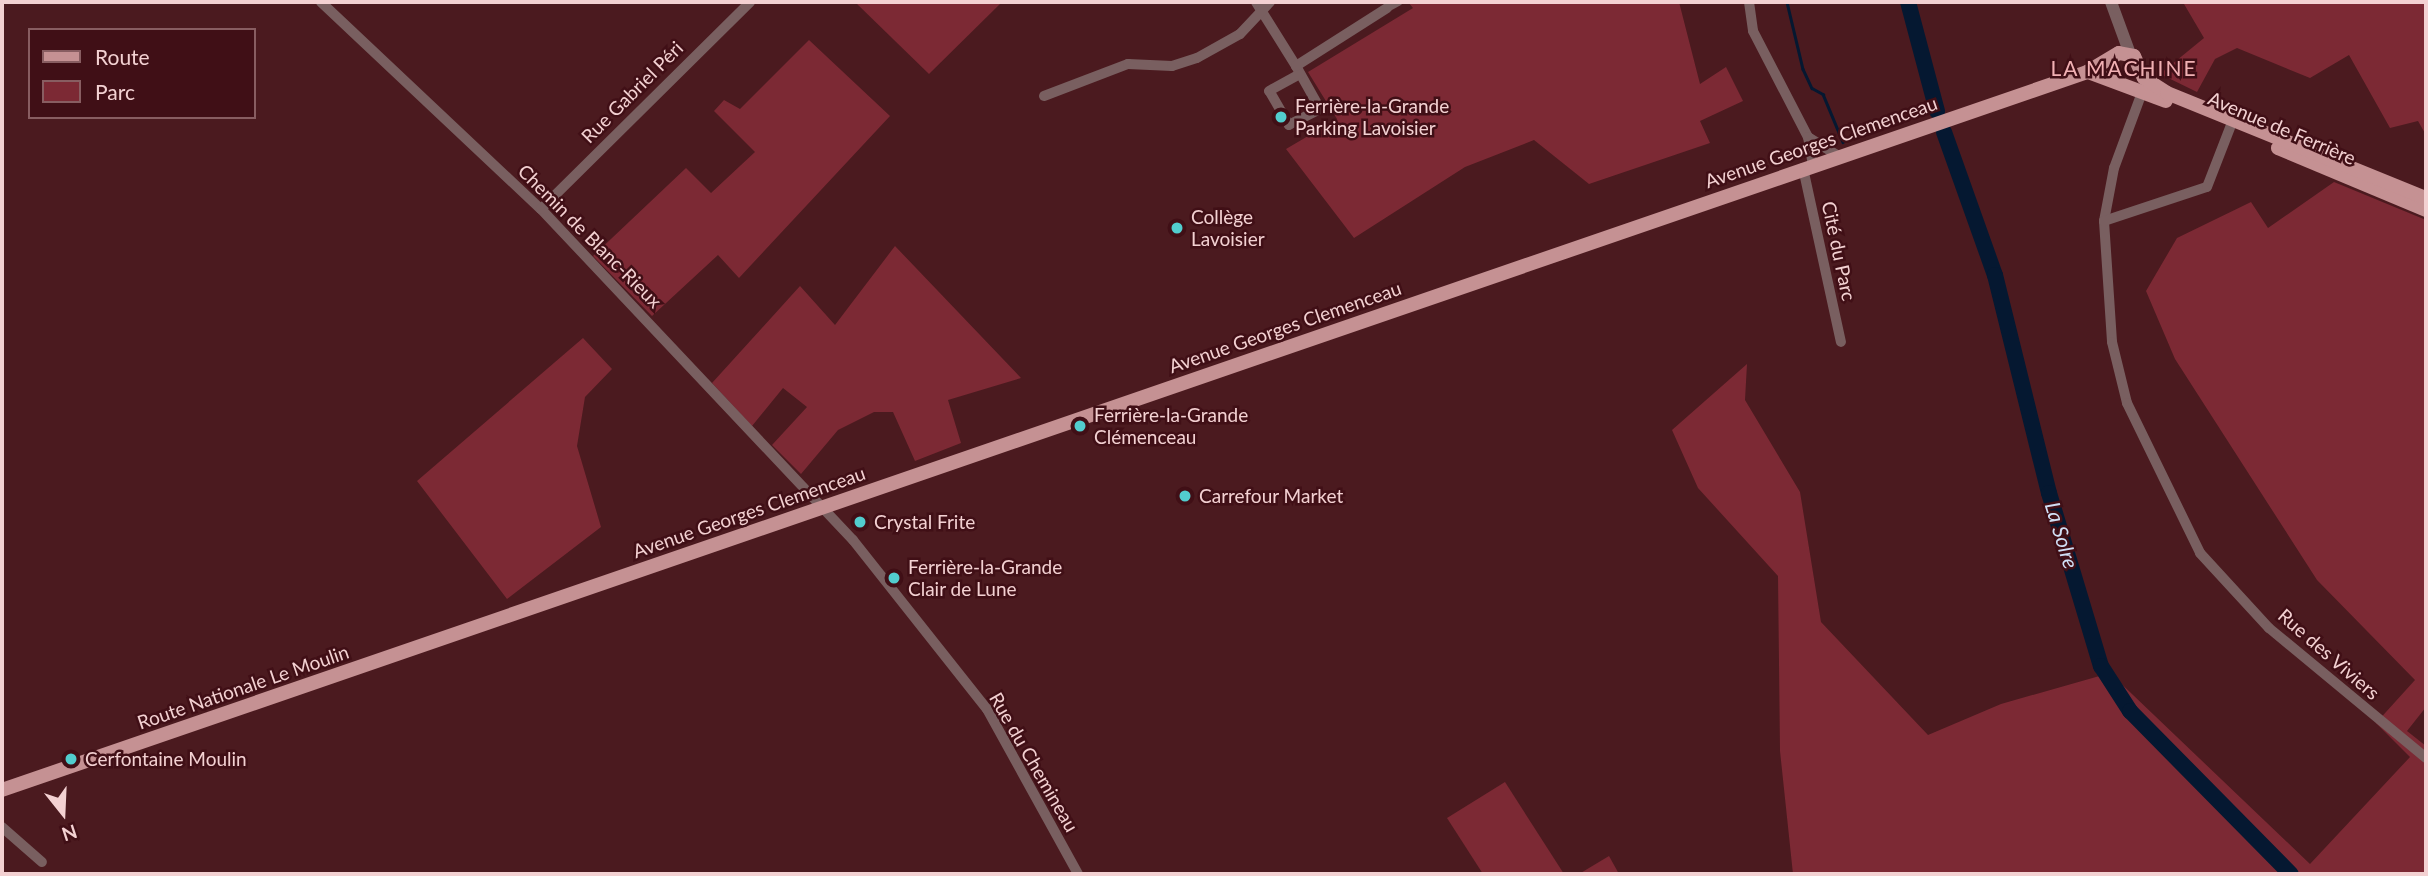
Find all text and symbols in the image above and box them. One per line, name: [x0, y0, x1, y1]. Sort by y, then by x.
legend: [28, 28, 256, 119]
street label: Rue Gabriel Péri: [576, 36, 688, 148]
text: Route: [95, 44, 150, 69]
district label: LA MACHINE: [2051, 55, 2197, 81]
text: Parc: [95, 79, 135, 104]
street label: Avenue de Ferrière: [2205, 87, 2359, 169]
street label: Avenue Georges Clemenceau: [1702, 91, 1940, 193]
place label: Ferrière-la-Grande Parking Lavoisier: [1295, 95, 1449, 139]
marker: Ferrière-la-Grande Parking Lavoisier: [1273, 109, 1289, 125]
street label: Chemin de Blanc-Rieux: [514, 160, 666, 312]
street label: Cité du Parc: [1817, 199, 1861, 303]
place label: Collège Lavoisier: [1191, 206, 1265, 250]
marker: Collège Lavoisier: [1169, 220, 1185, 236]
street label: Avenue Georges Clemenceau: [1166, 276, 1404, 378]
place label: Ferrière-la-Grande Clémenceau: [1094, 404, 1248, 448]
marker: Ferrière-la-Grande Clémenceau: [1072, 418, 1088, 434]
street label: Avenue Georges Clemenceau: [630, 461, 868, 563]
place label: Carrefour Market: [1199, 485, 1344, 507]
marker: Carrefour Market: [1177, 488, 1193, 504]
water label: La Solre: [2040, 499, 2084, 571]
place label: Crystal Frite: [874, 511, 975, 533]
marker: Crystal Frite: [852, 514, 868, 530]
place label: Ferrière-la-Grande Clair de Lune: [908, 556, 1062, 600]
marker: Ferrière-la-Grande Clair de Lune: [886, 570, 902, 586]
street label: Rue des Viviers: [2273, 604, 2385, 704]
street label: Route Nationale Le Moulin: [134, 640, 352, 734]
street label: Rue du Chemineau: [985, 688, 1083, 836]
place label: Cerfontaine Moulin: [85, 748, 247, 770]
marker: Cerfontaine Moulin: [63, 751, 79, 767]
north arrow: [28, 778, 98, 848]
text: N: [59, 820, 80, 847]

